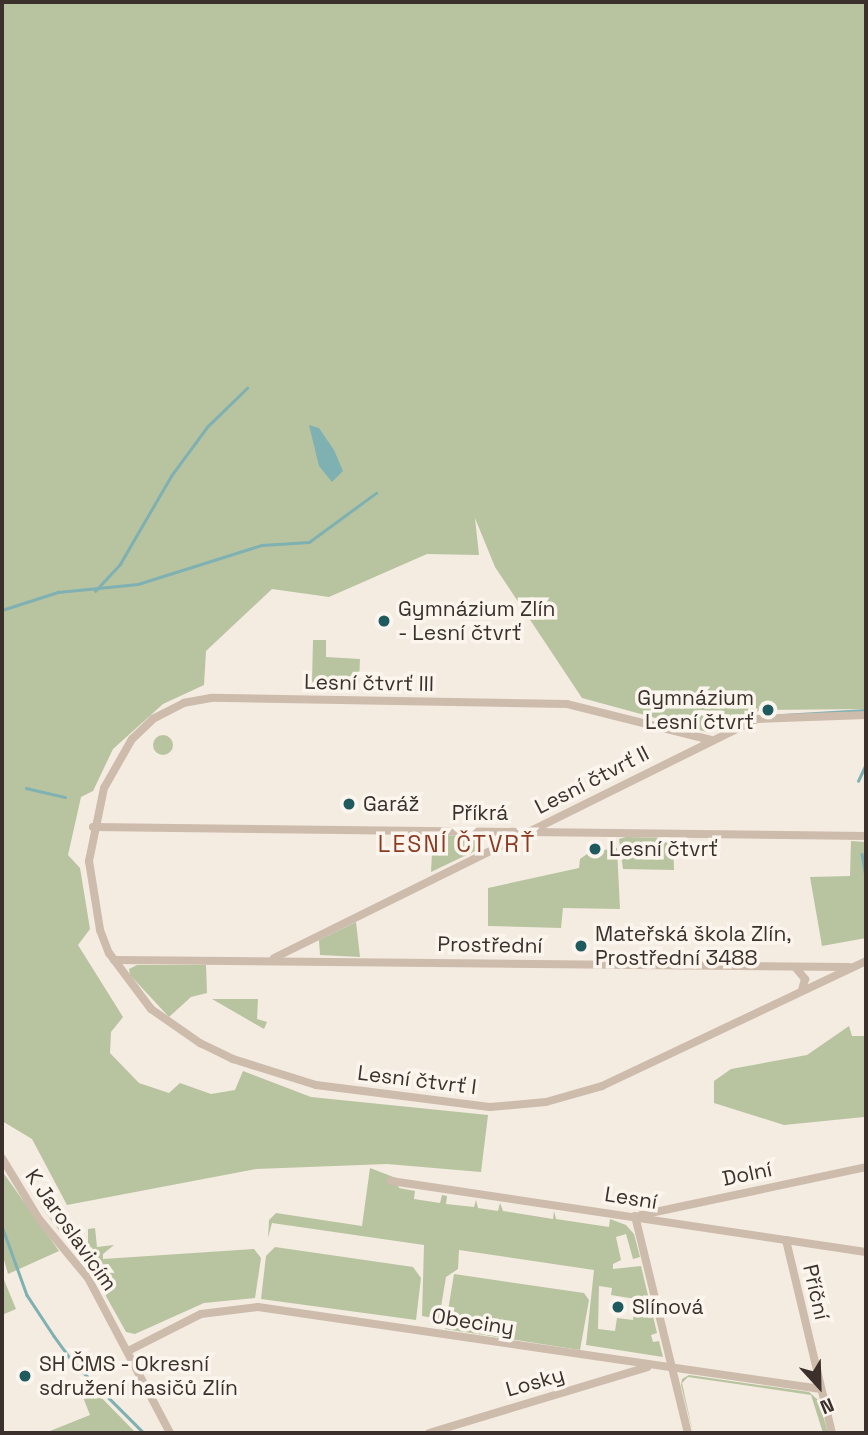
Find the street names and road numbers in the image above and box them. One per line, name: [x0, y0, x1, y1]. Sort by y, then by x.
street label: Lesní čtvrť III: [304, 669, 434, 697]
street label: Lesní čtvrť II: [531, 740, 653, 820]
street label: Příkrá: [452, 800, 508, 826]
street label: Prostřední: [437, 931, 543, 959]
street label: Lesní čtvrť I: [356, 1060, 478, 1100]
street label: Dolní: [720, 1156, 774, 1192]
street label: K Jaroslavicím: [20, 1164, 122, 1296]
street label: Lesní: [603, 1181, 659, 1215]
street label: Příční: [797, 1262, 835, 1322]
street label: Obeciny: [430, 1303, 516, 1341]
street label: Losky: [503, 1362, 567, 1402]

